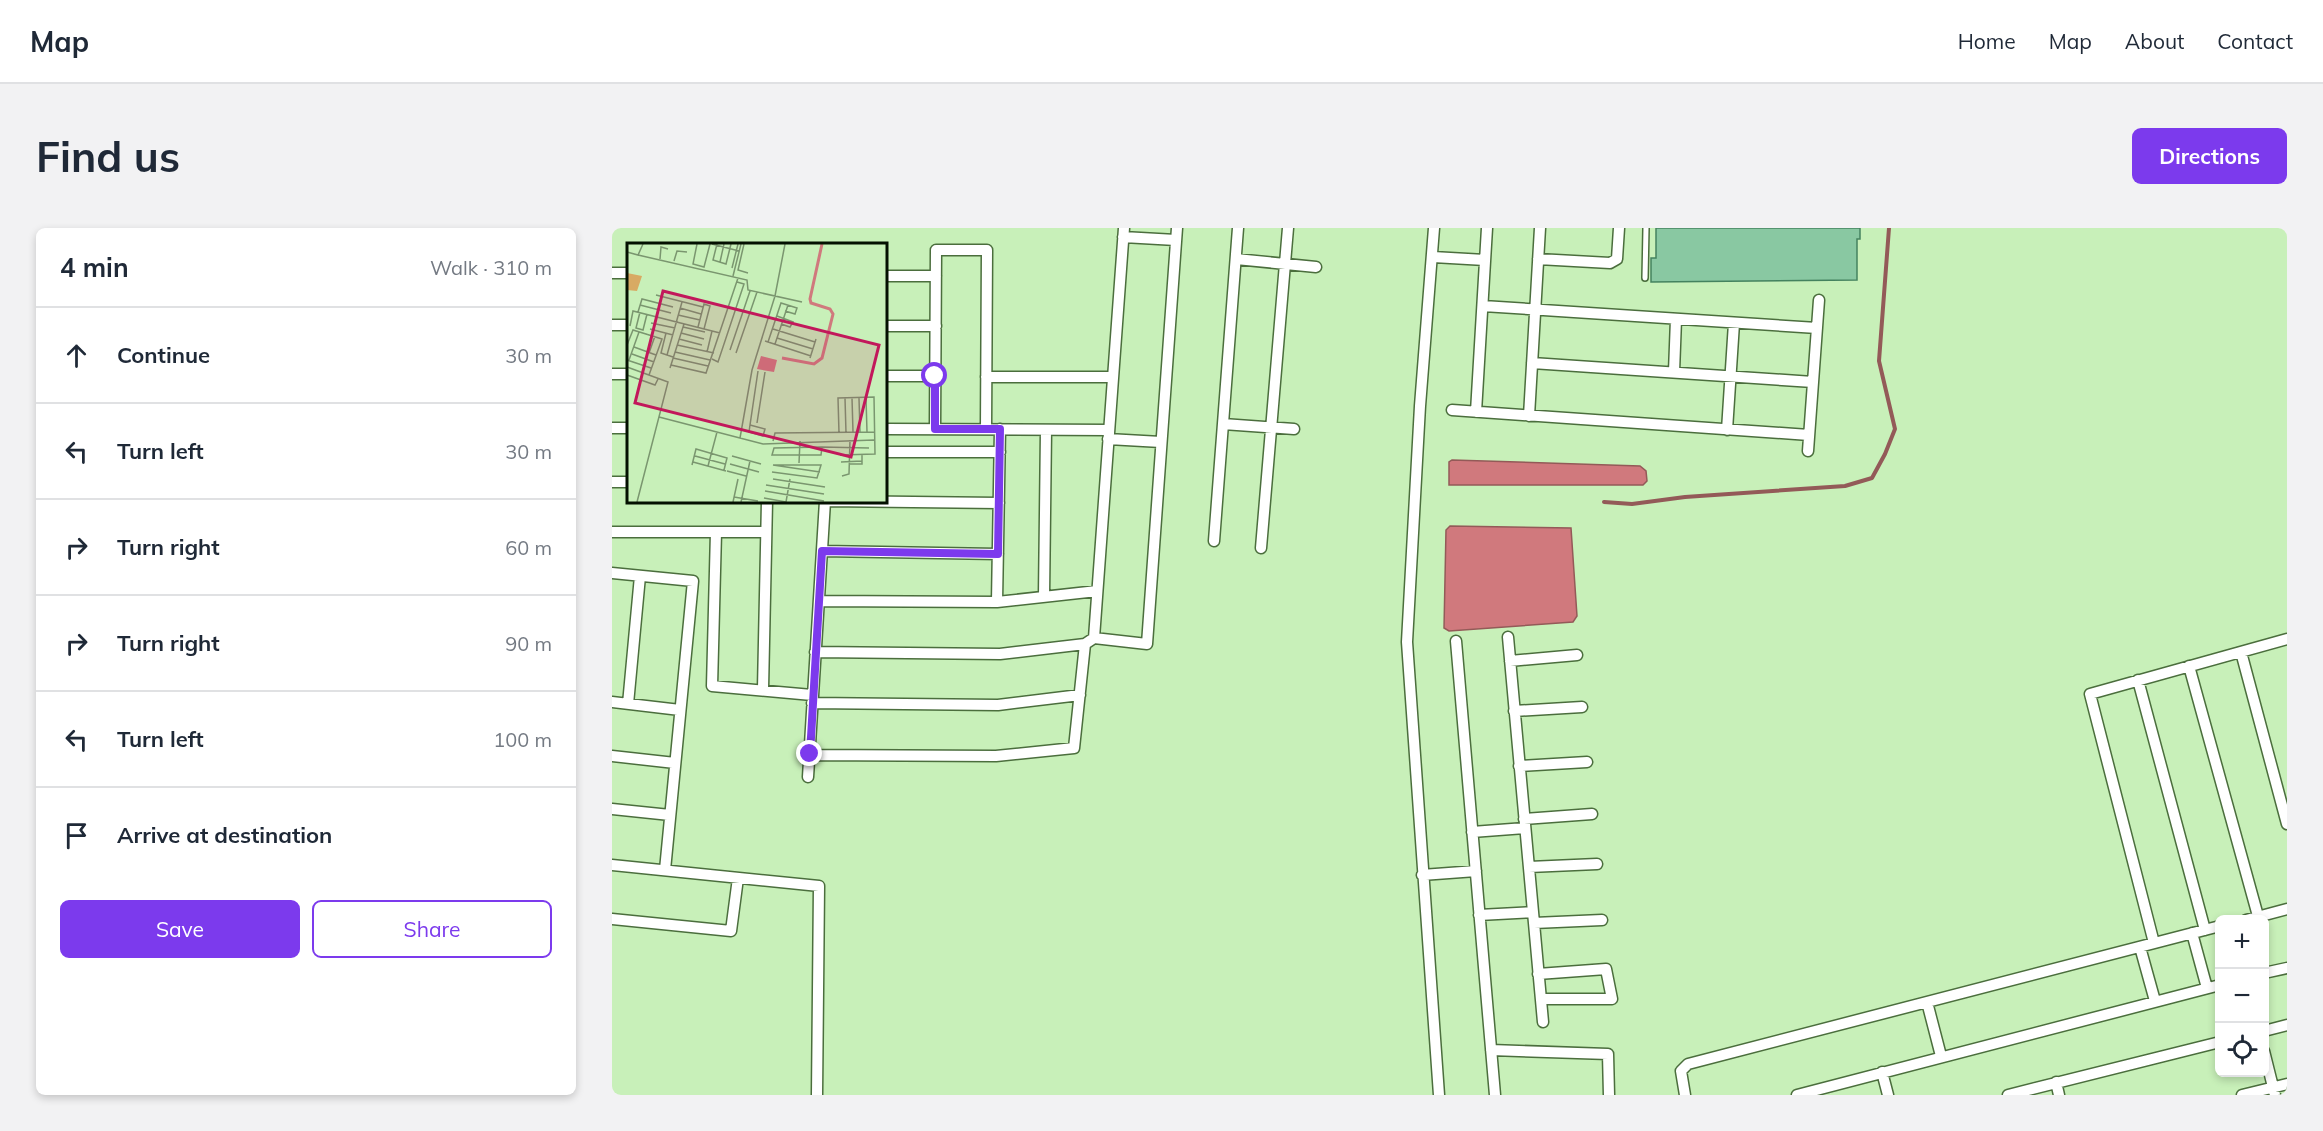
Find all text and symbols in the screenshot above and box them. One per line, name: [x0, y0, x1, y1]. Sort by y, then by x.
text: Map: [30, 24, 89, 59]
text: Home: [1958, 28, 2016, 54]
text: Map: [2049, 28, 2092, 54]
text: About: [2125, 28, 2184, 54]
text: Contact: [2217, 28, 2293, 54]
button: Directions: [2132, 128, 2287, 184]
text: Find us: [36, 130, 180, 183]
inset map: [627, 243, 886, 502]
text: 4 min: [60, 251, 129, 284]
text: Walk · 310 m: [430, 255, 552, 280]
icon: ahead: [60, 339, 93, 372]
text: Continue: [117, 341, 210, 369]
text: 30 m: [505, 343, 552, 368]
route start: [921, 362, 947, 388]
icon: left: [60, 435, 93, 468]
text: Turn left: [117, 437, 204, 465]
text: 30 m: [505, 439, 552, 464]
icon: right: [60, 531, 93, 564]
text: Turn right: [117, 533, 220, 561]
text: 60 m: [505, 535, 552, 560]
icon: right: [60, 627, 93, 660]
text: Turn right: [117, 629, 220, 657]
text: 90 m: [505, 631, 552, 656]
icon: left: [60, 723, 93, 756]
text: Turn left: [117, 725, 204, 753]
text: 100 m: [493, 727, 552, 752]
route end: [796, 740, 822, 766]
icon: arrive: [60, 819, 93, 852]
text: Arrive at destination: [117, 821, 332, 849]
button: Save: [60, 900, 300, 958]
button: Share: [312, 900, 552, 958]
map controls: [2215, 915, 2269, 1077]
button: +: [2215, 915, 2269, 969]
button: −: [2215, 969, 2269, 1023]
button: locate: [2215, 1023, 2269, 1077]

